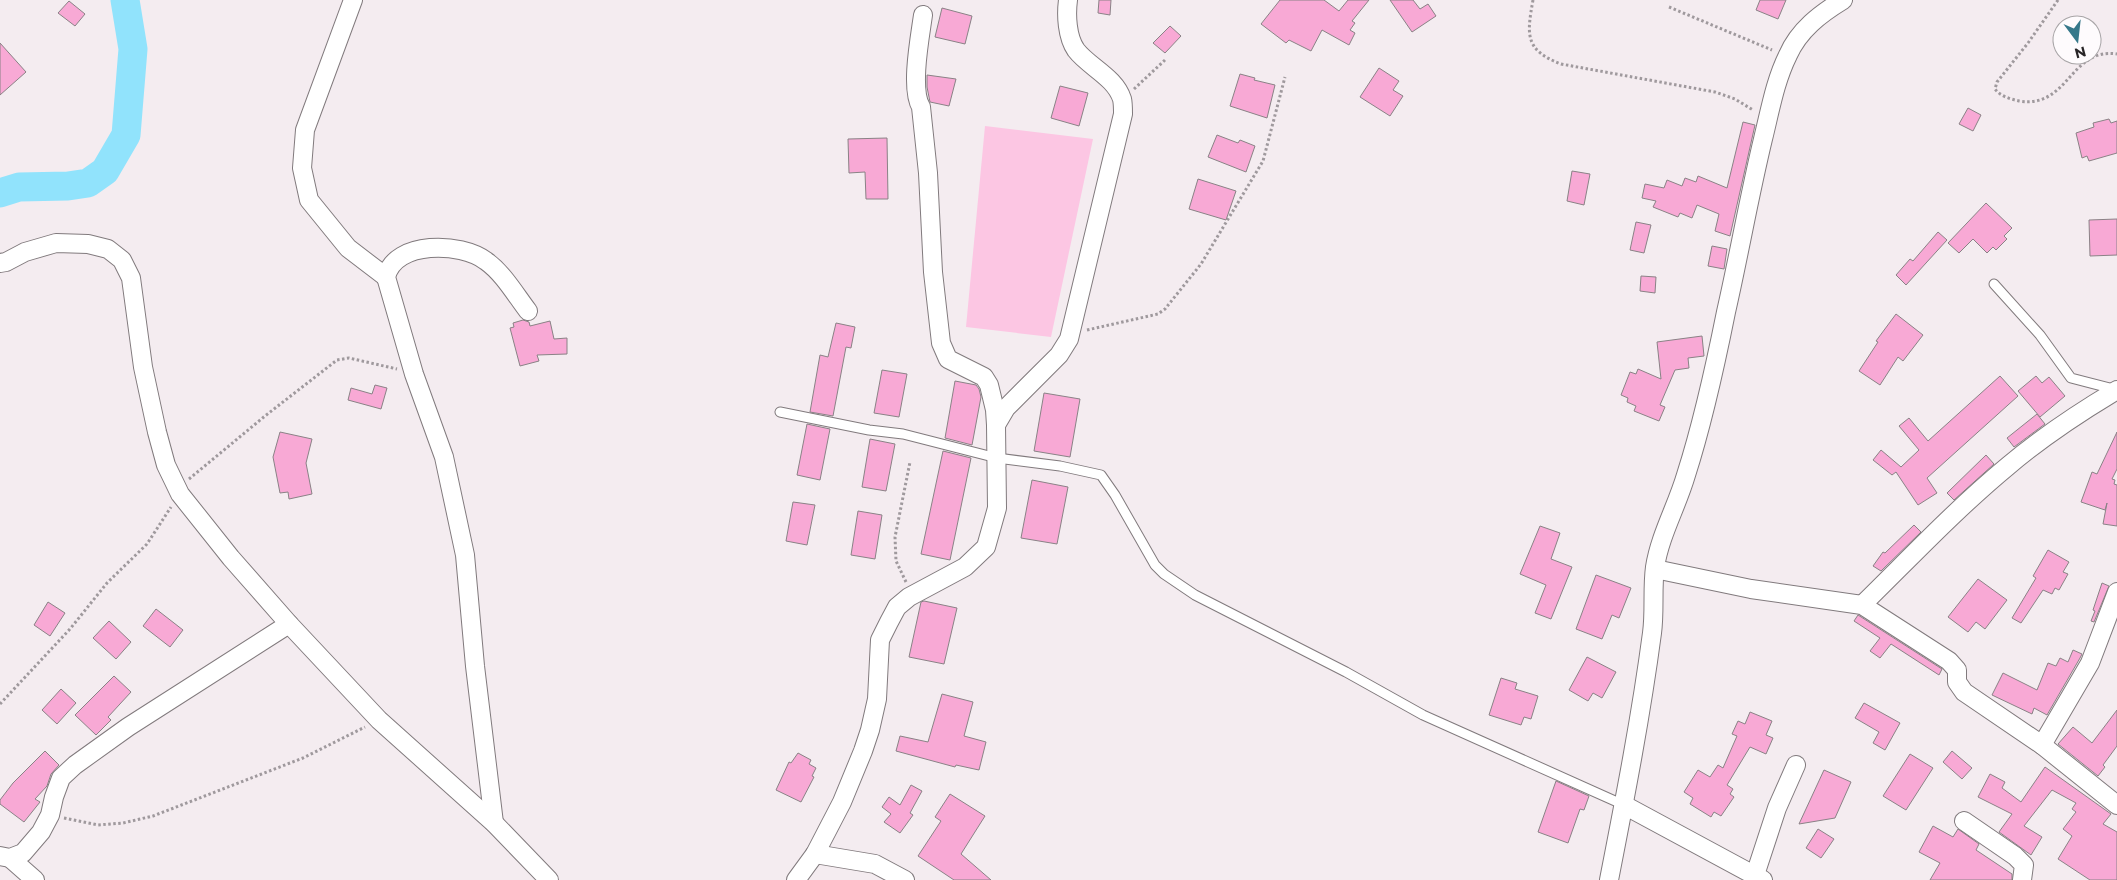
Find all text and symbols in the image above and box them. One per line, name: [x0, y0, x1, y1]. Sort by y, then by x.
north arrow: [2052, 15, 2102, 65]
text: N: [2073, 42, 2088, 63]

